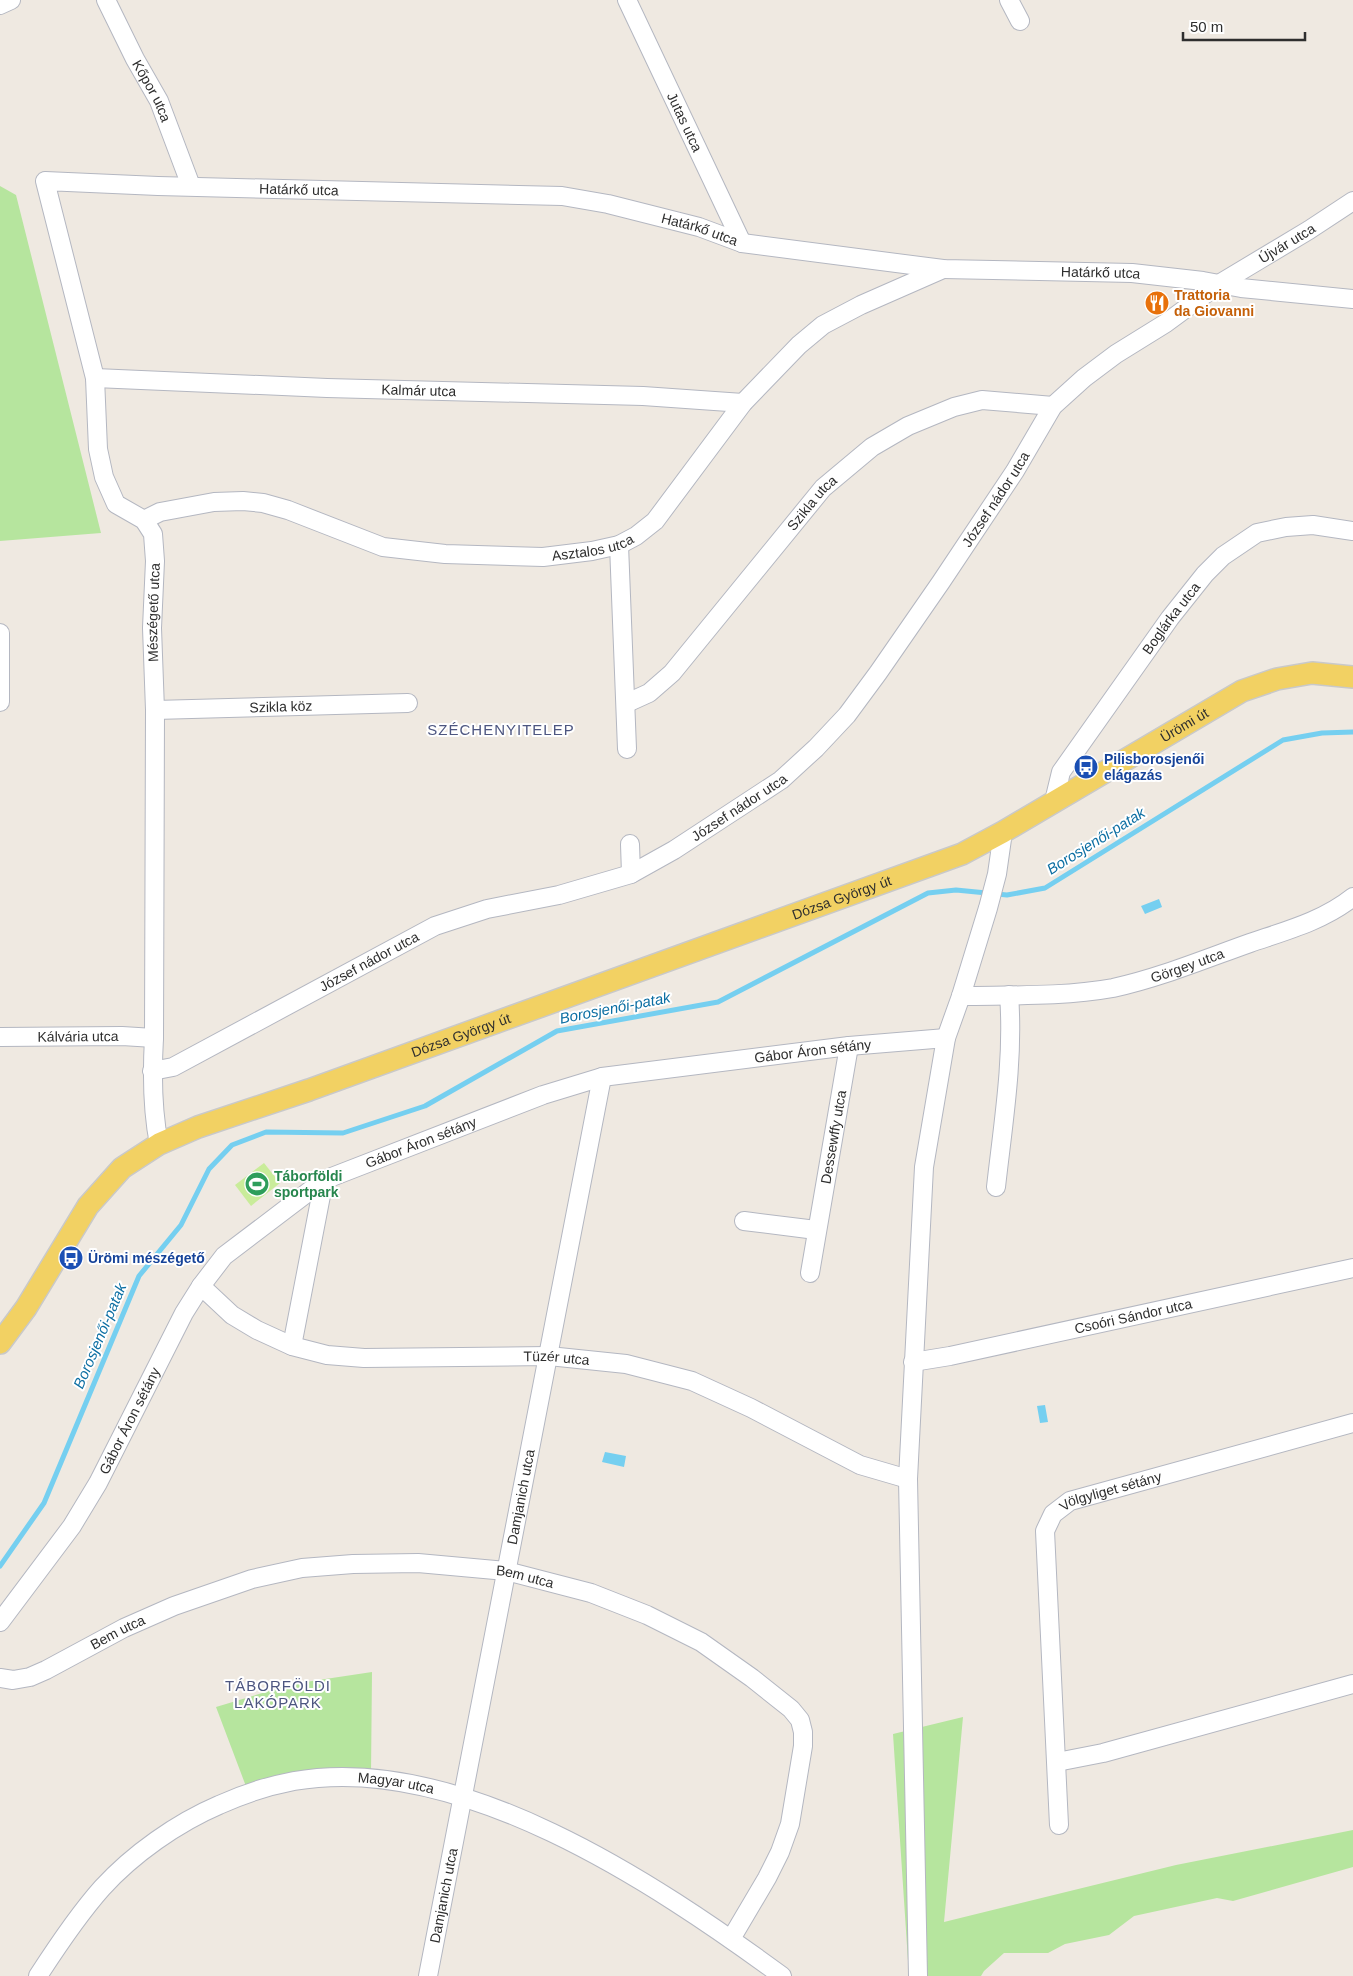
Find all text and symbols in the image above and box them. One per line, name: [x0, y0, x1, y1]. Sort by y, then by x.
scale bar: [1183, 10, 1306, 42]
text: 50 m: [1190, 18, 1223, 35]
street label: Kőpor utca: [129, 57, 174, 124]
street label: Jutas utca: [664, 90, 706, 154]
street label: Határkő utca: [259, 181, 339, 198]
street label: Határkő utca: [660, 210, 740, 249]
street label: Újvár utca: [1256, 220, 1318, 266]
street label: Határkő utca: [1061, 263, 1141, 282]
place label: Trattoria da Giovanni: [1174, 287, 1254, 319]
restaurant icon: Trattoria da Giovanni: [1144, 290, 1170, 316]
street label: Kalmár utca: [381, 381, 457, 399]
street label: József nádor utca: [959, 448, 1033, 550]
street label: Szikla utca: [784, 472, 840, 534]
street label: Asztalos utca: [551, 531, 637, 564]
street label: Mészégető utca: [144, 562, 163, 662]
street label: Boglárka utca: [1139, 579, 1203, 657]
street label: Szikla köz: [249, 698, 313, 715]
street label: Ürömi út: [1157, 705, 1211, 745]
district label: SZÉCHENYITELEP: [427, 721, 575, 738]
place label: Pilisborosjenői elágazás: [1104, 751, 1204, 783]
bus stop icon: Pilisborosjenői elágazás: [1073, 754, 1099, 780]
street label: József nádor utca: [688, 770, 790, 844]
water label: Borosjenői-patak: [1043, 803, 1149, 878]
street label: Dózsa György út: [790, 872, 894, 923]
street label: József nádor utca: [317, 928, 422, 995]
street label: Görgey utca: [1149, 945, 1226, 986]
water label: Borosjenői-patak: [558, 988, 673, 1027]
street label: Dózsa György út: [409, 1010, 513, 1060]
street label: Kálvária utca: [37, 1028, 119, 1045]
street label: Gábor Áron sétány: [753, 1036, 872, 1066]
street label: Dessewffy utca: [817, 1089, 849, 1185]
street label: Gábor Áron sétány: [363, 1114, 479, 1171]
place label: Táborföldi sportpark: [274, 1168, 342, 1200]
sports icon: Táborföldi sportpark: [244, 1171, 270, 1197]
bus stop icon: Ürömi mészégető: [58, 1245, 84, 1271]
place label: Ürömi mészégető: [88, 1250, 205, 1266]
water label: Borosjenői-patak: [70, 1279, 130, 1391]
street label: Csoóri Sándor utca: [1073, 1295, 1194, 1337]
street label: Tüzér utca: [523, 1348, 591, 1368]
street label: Gábor Áron sétány: [96, 1365, 163, 1477]
street label: Damjanich utca: [504, 1448, 538, 1546]
street label: Völgyliget sétány: [1056, 1468, 1163, 1514]
street label: Bem utca: [495, 1562, 556, 1591]
street label: Bem utca: [88, 1612, 148, 1653]
district label: TÁBORFÖLDI LAKÓPARK: [225, 1677, 331, 1711]
street label: Magyar utca: [357, 1769, 436, 1797]
street label: Damjanich utca: [427, 1846, 461, 1944]

